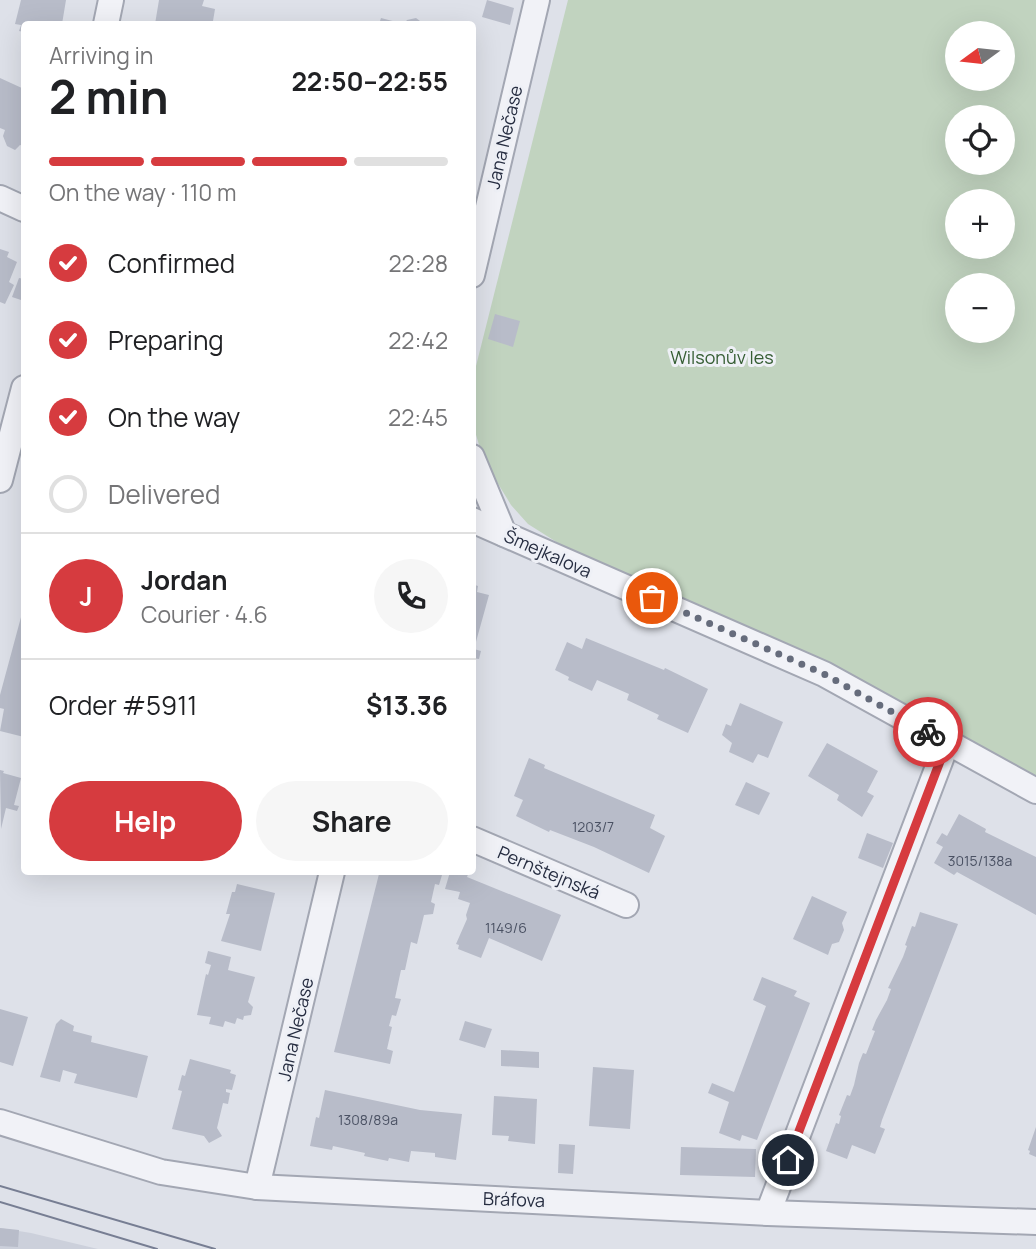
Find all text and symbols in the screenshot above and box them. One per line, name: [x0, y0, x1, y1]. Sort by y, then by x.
north arrow: [945, 21, 1015, 91]
map controls: [945, 21, 1015, 343]
text: Arriving in: [49, 39, 154, 71]
text: 22:50–22:55: [291, 63, 448, 99]
text: 2 min: [49, 65, 169, 128]
street label: Jana Nečase: [480, 83, 528, 191]
button: locate: [945, 105, 1015, 175]
text: On the way · 110 m: [49, 176, 236, 208]
button: +: [945, 189, 1015, 259]
icon: check: [49, 244, 87, 282]
text: Confirmed: [108, 245, 235, 281]
text: 22:28: [388, 247, 448, 279]
button: −: [945, 273, 1015, 343]
icon: check: [49, 321, 87, 359]
text: Preparing: [108, 322, 224, 358]
text: 22:42: [388, 324, 448, 356]
park label: Wilsonův les: [670, 345, 774, 369]
icon: check: [49, 398, 87, 436]
text: On the way: [108, 399, 240, 435]
text: 22:45: [388, 401, 448, 433]
text: Delivered: [108, 476, 220, 512]
street label: Šmejkalova: [500, 523, 596, 583]
button: phone: [374, 559, 448, 633]
text: Jordan: [141, 562, 227, 598]
pin: [622, 568, 682, 628]
text: J: [79, 578, 93, 614]
icon: bag: [633, 579, 671, 617]
text: Courier · 4.6: [141, 598, 268, 630]
text: Order #5911: [49, 687, 197, 723]
text: $13.36: [366, 687, 448, 723]
courier: [893, 697, 963, 767]
icon: bike: [909, 713, 947, 751]
button: Help: [49, 781, 242, 861]
button: Share: [256, 781, 448, 861]
house number: 1203/7: [572, 817, 614, 836]
street label: Pernštejnská: [494, 840, 604, 904]
house number: 3015/138a: [948, 851, 1012, 870]
house number: 1149/6: [485, 918, 527, 937]
street label: Jana Nečase: [271, 975, 319, 1083]
house number: 1308/89a: [338, 1110, 398, 1129]
pin: [758, 1130, 818, 1190]
icon: home: [769, 1141, 807, 1179]
street label: Bráfova: [483, 1186, 545, 1212]

